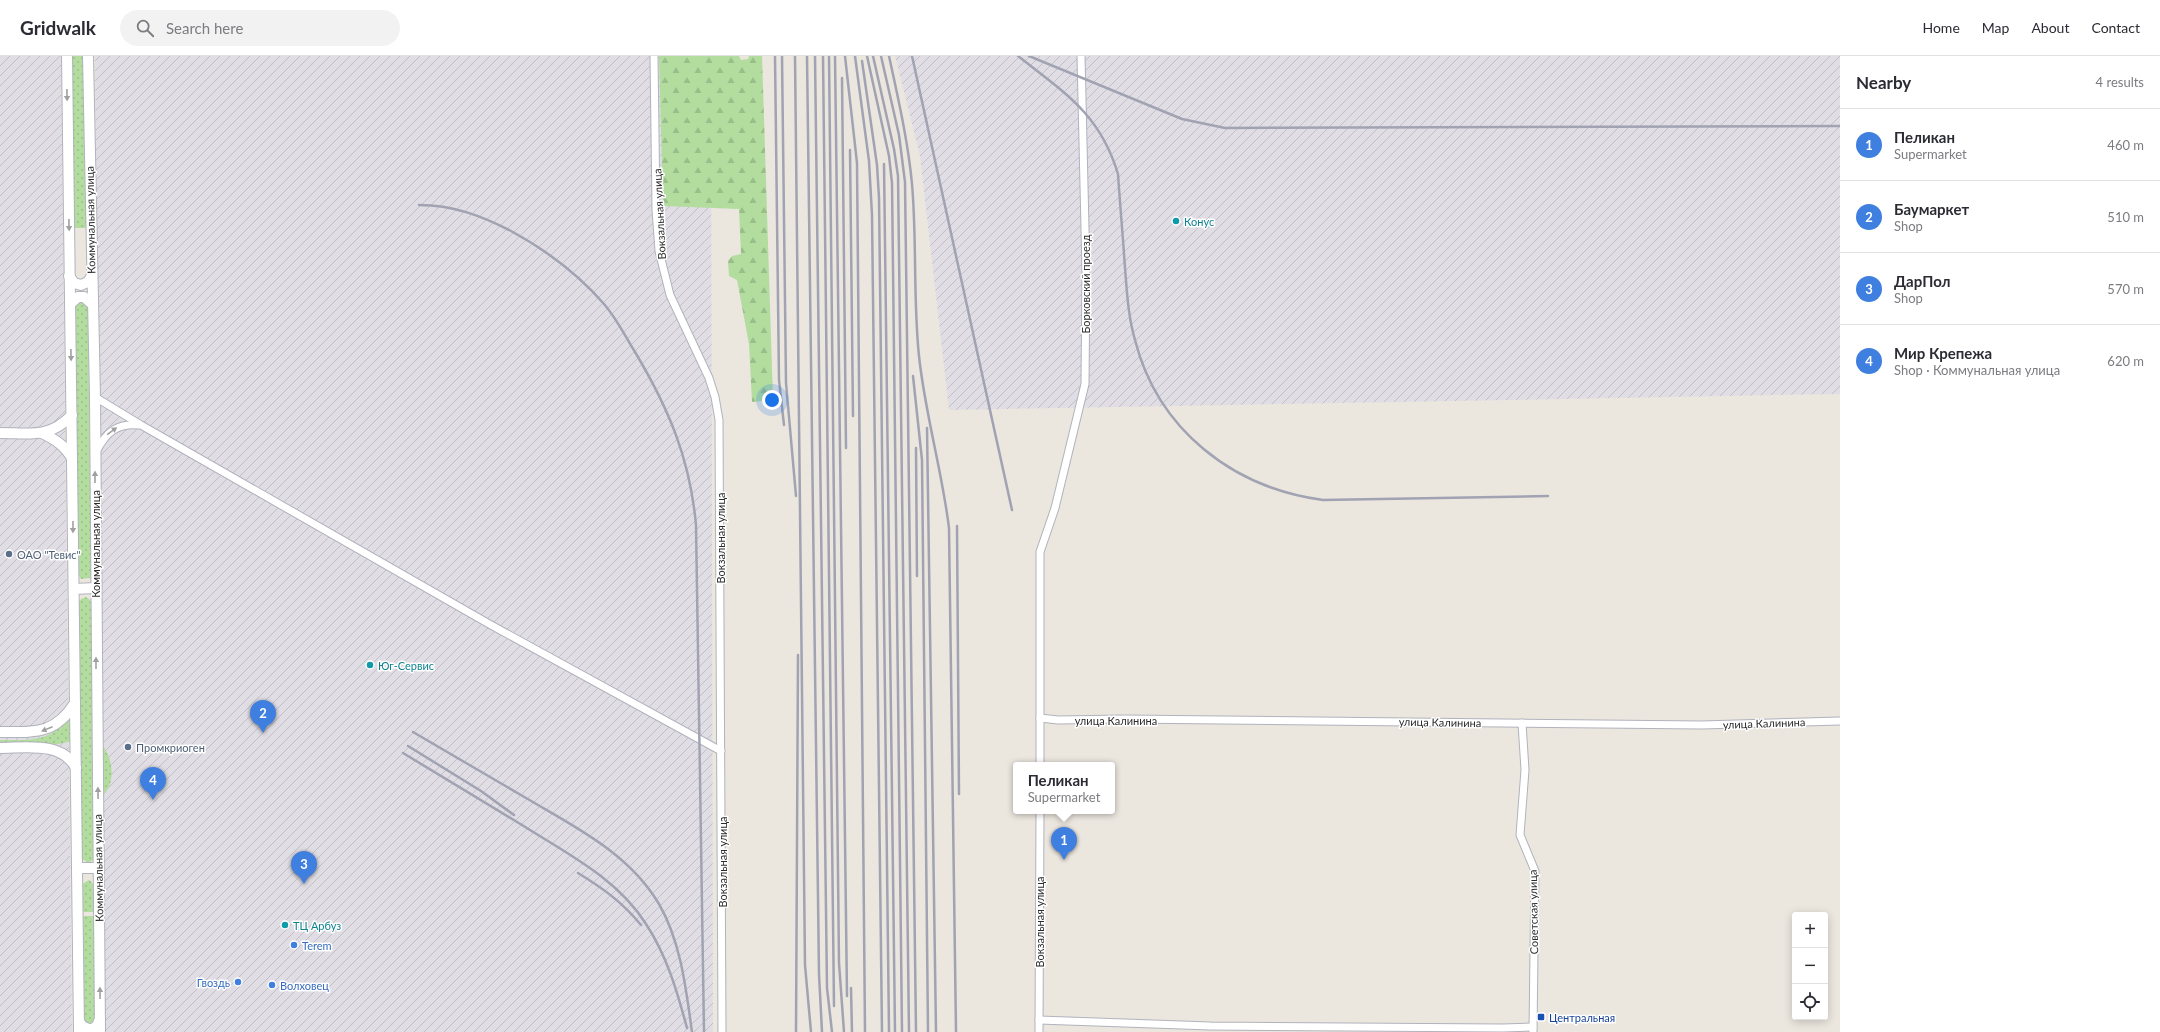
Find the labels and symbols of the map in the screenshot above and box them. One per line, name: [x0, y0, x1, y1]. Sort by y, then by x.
one-way arrow: [64, 89, 70, 102]
street label: Коммунальная улица: [83, 166, 97, 274]
street label: Вокзальная улица: [650, 168, 668, 260]
place label: Конус: [1184, 215, 1214, 228]
marker: Конус: [1171, 216, 1181, 226]
one-way arrow: [66, 219, 72, 232]
street label: Борковский проезд: [1079, 234, 1092, 333]
one-way arrow: [68, 349, 74, 362]
your location: [762, 390, 782, 410]
one-way arrow: [106, 427, 117, 435]
one-way arrow: [92, 470, 98, 483]
street label: Коммунальная улица: [89, 490, 102, 598]
street label: Вокзальная улица: [714, 492, 727, 584]
one-way arrow: [70, 521, 76, 534]
place label: ОАО "Тевис": [17, 548, 81, 561]
marker: ОАО "Тевис": [4, 549, 14, 559]
one-way arrow: [93, 656, 99, 669]
place label: Юг-Сервис: [378, 659, 434, 672]
marker: Юг-Сервис: [365, 660, 375, 670]
pin: 2: [250, 700, 276, 733]
street label: улица Калинина: [1075, 714, 1157, 727]
street label: улица Калинина: [1399, 715, 1481, 729]
street label: улица Калинина: [1723, 715, 1805, 731]
one-way arrow: [41, 725, 53, 732]
place label: Промкриоген: [136, 741, 205, 754]
marker: Промкриоген: [123, 742, 133, 752]
pin: 4: [140, 767, 166, 800]
one-way arrow: [95, 786, 101, 799]
street label: Коммунальная улица: [91, 814, 105, 922]
street label: Вокзальная улица: [716, 816, 729, 908]
pin: 1: [1051, 827, 1077, 860]
pin: 3: [291, 851, 317, 884]
street label: Советская улица: [1526, 870, 1540, 954]
street label: Вокзальная улица: [1033, 876, 1046, 968]
place label: ТЦ Арбуз: [293, 919, 341, 932]
marker: ТЦ Арбуз: [280, 920, 290, 930]
place label: Terem: [302, 939, 332, 952]
marker: Terem: [289, 940, 299, 950]
place label: Гвоздь: [197, 976, 230, 989]
marker: Гвоздь: [233, 977, 243, 987]
place label: Волховец: [280, 979, 329, 992]
marker: Волховец: [267, 980, 277, 990]
one-way arrow: [97, 986, 103, 999]
place label: Центральная: [1549, 1011, 1615, 1024]
marker: Центральная: [1536, 1012, 1546, 1022]

